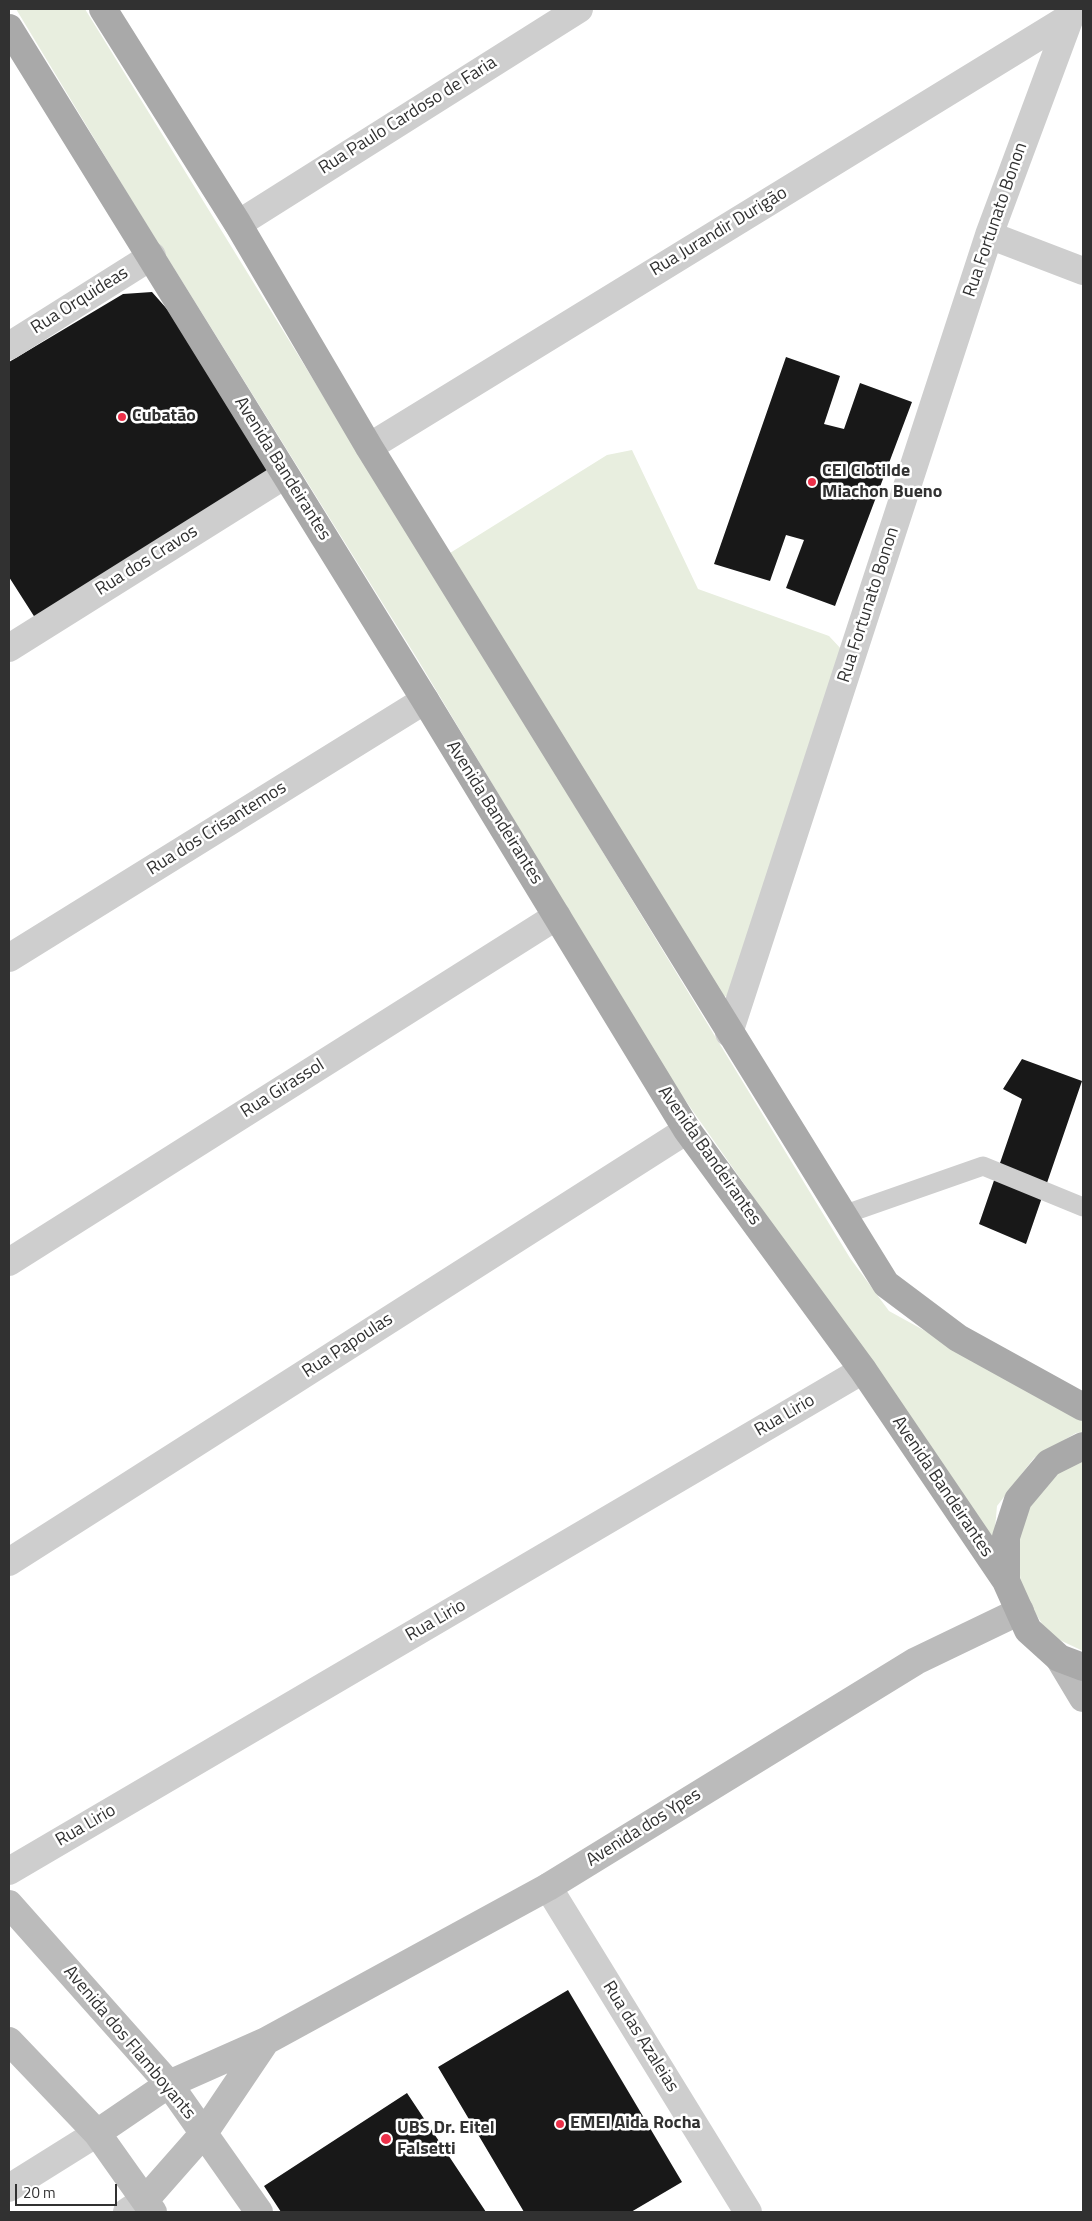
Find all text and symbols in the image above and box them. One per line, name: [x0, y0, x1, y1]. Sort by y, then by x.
street label: Rua Paulo Cardoso de Faria: [315, 52, 501, 180]
street label: Rua Fortunato Bonon: [959, 140, 1033, 300]
street label: Rua Jurandir Durigão: [647, 183, 791, 281]
street label: Rua Orquideas: [27, 263, 133, 339]
street label: Avenida Bandeirantes: [229, 393, 335, 545]
place label: Cubatão: [132, 406, 196, 428]
marker: Cubatão: [116, 411, 128, 423]
place label: CEI Clotilde Miachon Bueno: [822, 461, 942, 504]
marker: CEI Clotilde Miachon Bueno: [806, 476, 818, 488]
street label: Rua dos Cravos: [92, 521, 202, 601]
street label: Rua Fortunato Bonon: [834, 525, 904, 685]
street label: Avenida Bandeirantes: [441, 737, 547, 889]
street label: Rua dos Crisantemos: [143, 777, 291, 881]
street label: Rua Girassol: [237, 1055, 329, 1123]
street label: Avenida Bandeirantes: [653, 1082, 765, 1230]
street label: Rua Papoulas: [299, 1309, 397, 1383]
street label: Rua Lirio: [751, 1390, 819, 1442]
street label: Avenida Bandeirantes: [887, 1413, 997, 1561]
street label: Rua Lirio: [402, 1595, 470, 1647]
street label: Avenida dos Ypes: [583, 1784, 705, 1872]
street label: Rua Lirio: [52, 1800, 120, 1852]
street label: Avenida dos Flamboyants: [58, 1962, 200, 2124]
street label: Rua das Azaleias: [597, 1977, 683, 2097]
place label: EMEI Aida Rocha: [570, 2113, 701, 2135]
place label: UBS Dr. Eitel Falsetti: [397, 2118, 495, 2160]
marker: EMEI Aida Rocha: [554, 2118, 566, 2130]
marker: UBS Dr. Eitel Falsetti: [379, 2132, 393, 2146]
scale bar: [18, 2174, 120, 2206]
text: 20 m: [23, 2181, 56, 2204]

